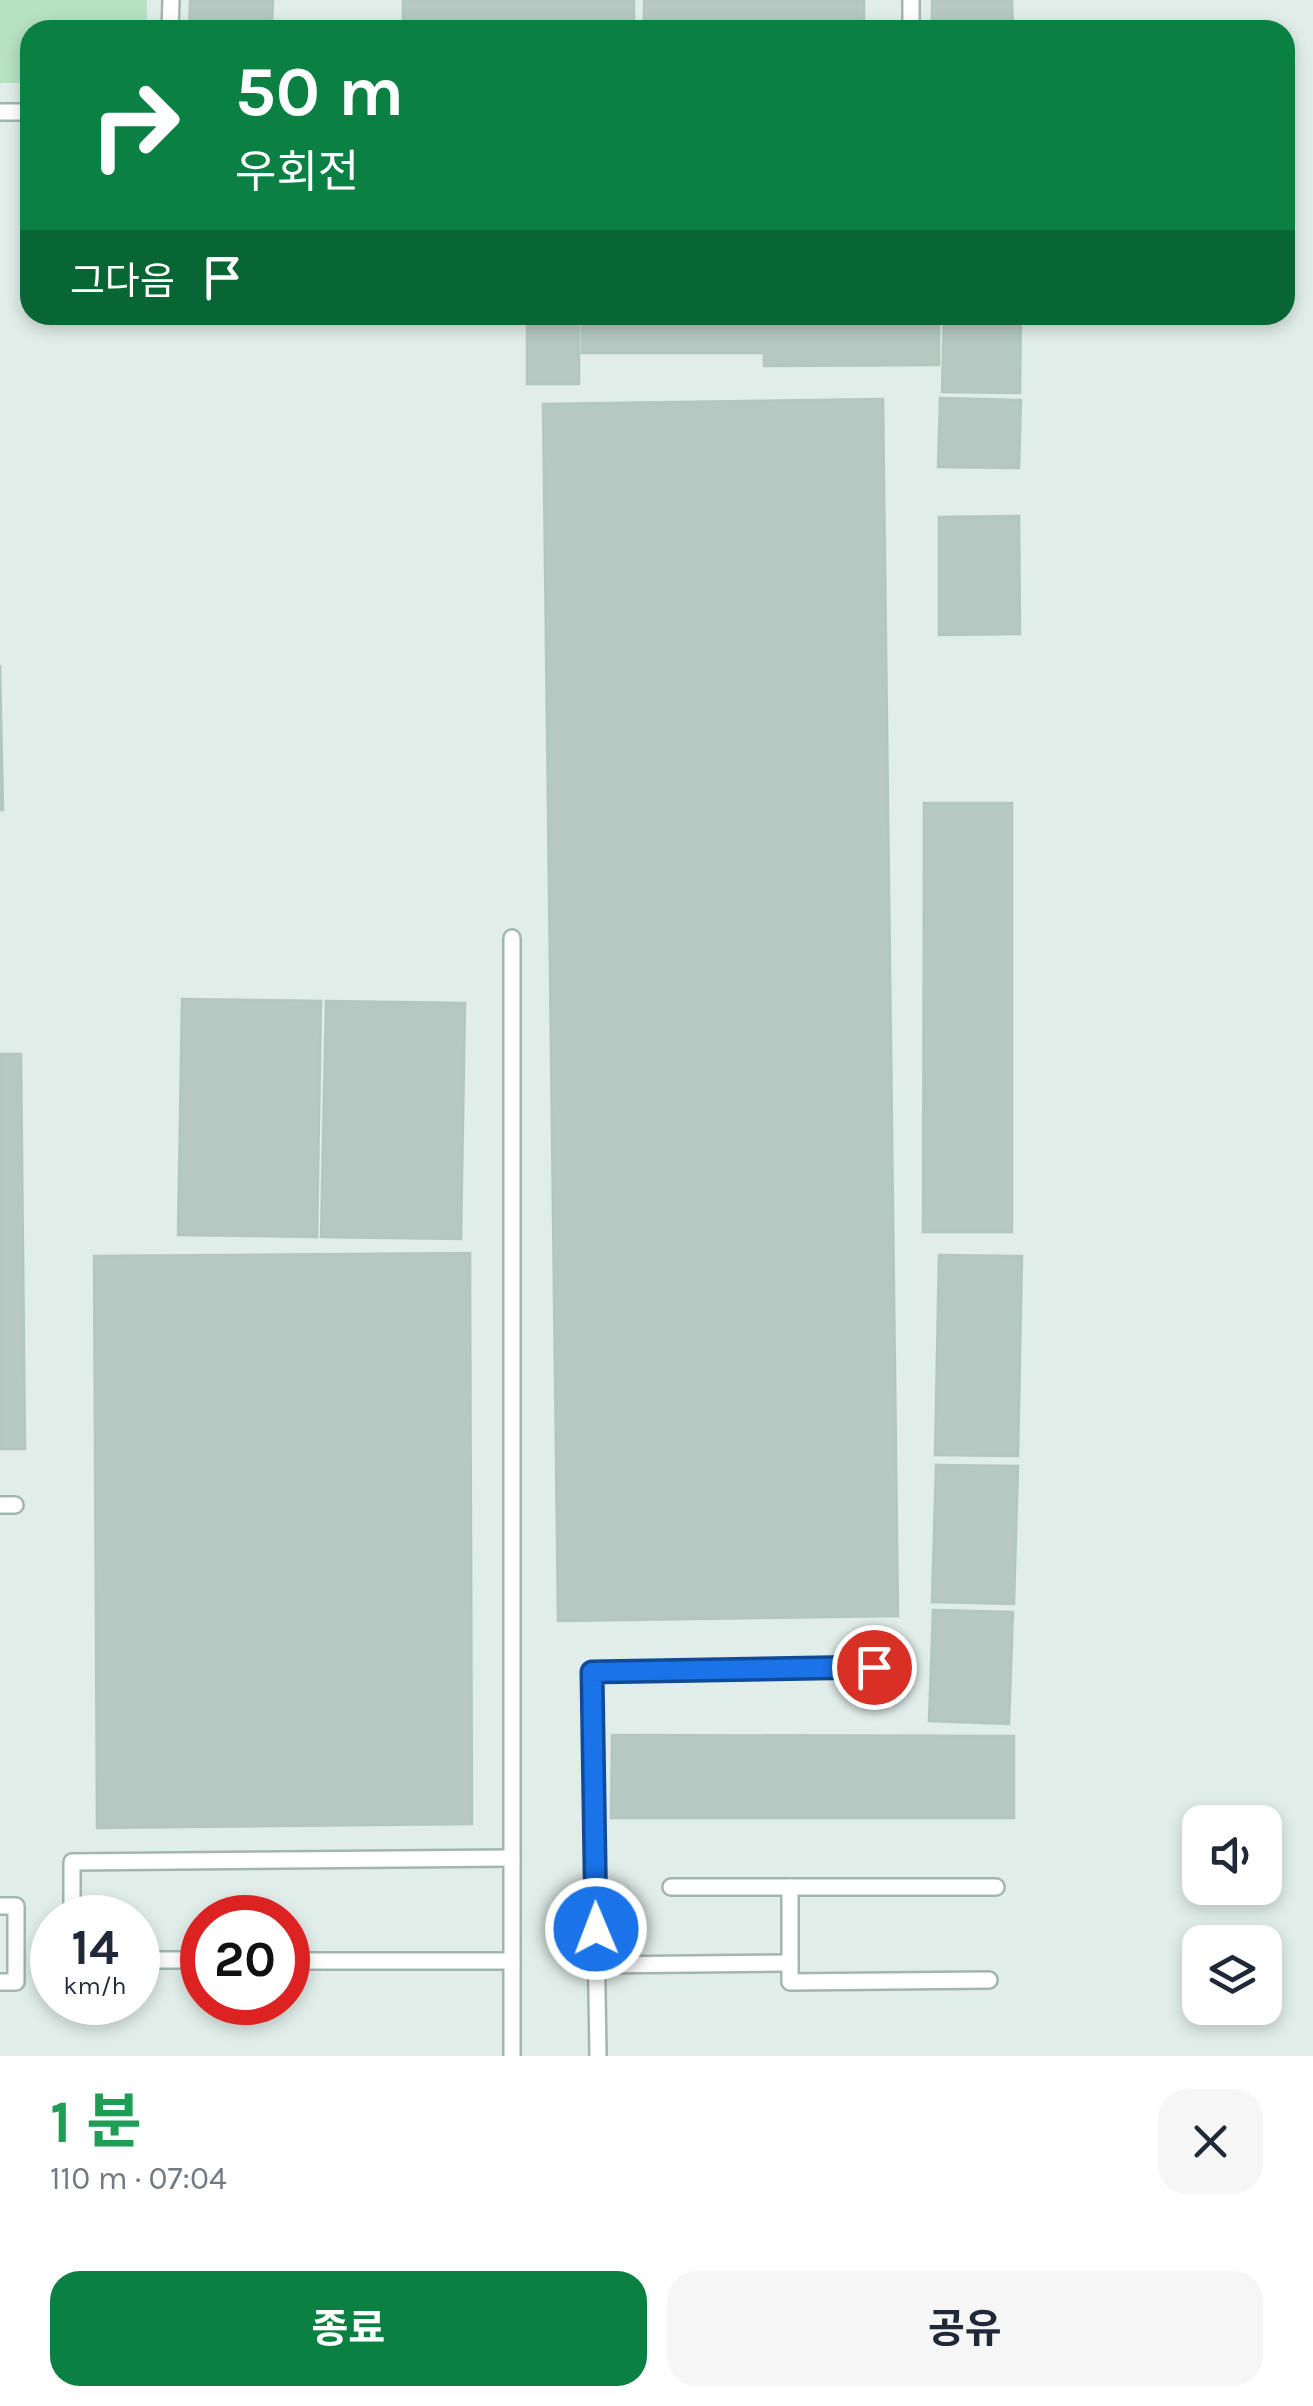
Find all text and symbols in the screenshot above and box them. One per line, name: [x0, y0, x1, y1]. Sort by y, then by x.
text: 50 m: [235, 51, 404, 133]
icon: right: [70, 60, 200, 190]
text: 우회전: [235, 146, 359, 198]
icon: arrive: [195, 250, 250, 305]
text: 그다음: [70, 259, 175, 304]
pin: [832, 1625, 917, 1710]
icon: arrive: [847, 1640, 902, 1695]
map controls: [1182, 1805, 1282, 2025]
button: sound: [1182, 1805, 1282, 1905]
position arrow: [544, 1877, 648, 1981]
speed limit sign: 20: [180, 1895, 310, 2025]
text: 14: [71, 1918, 119, 1977]
button: layers: [1182, 1925, 1282, 2025]
text: km/h: [63, 1971, 127, 2000]
text: 1 분: [50, 2087, 142, 2157]
button: close: [1158, 2089, 1263, 2194]
text: 110 m · 07:04: [50, 2160, 227, 2197]
button: 종료: [50, 2271, 647, 2386]
button: 공유: [667, 2271, 1263, 2386]

